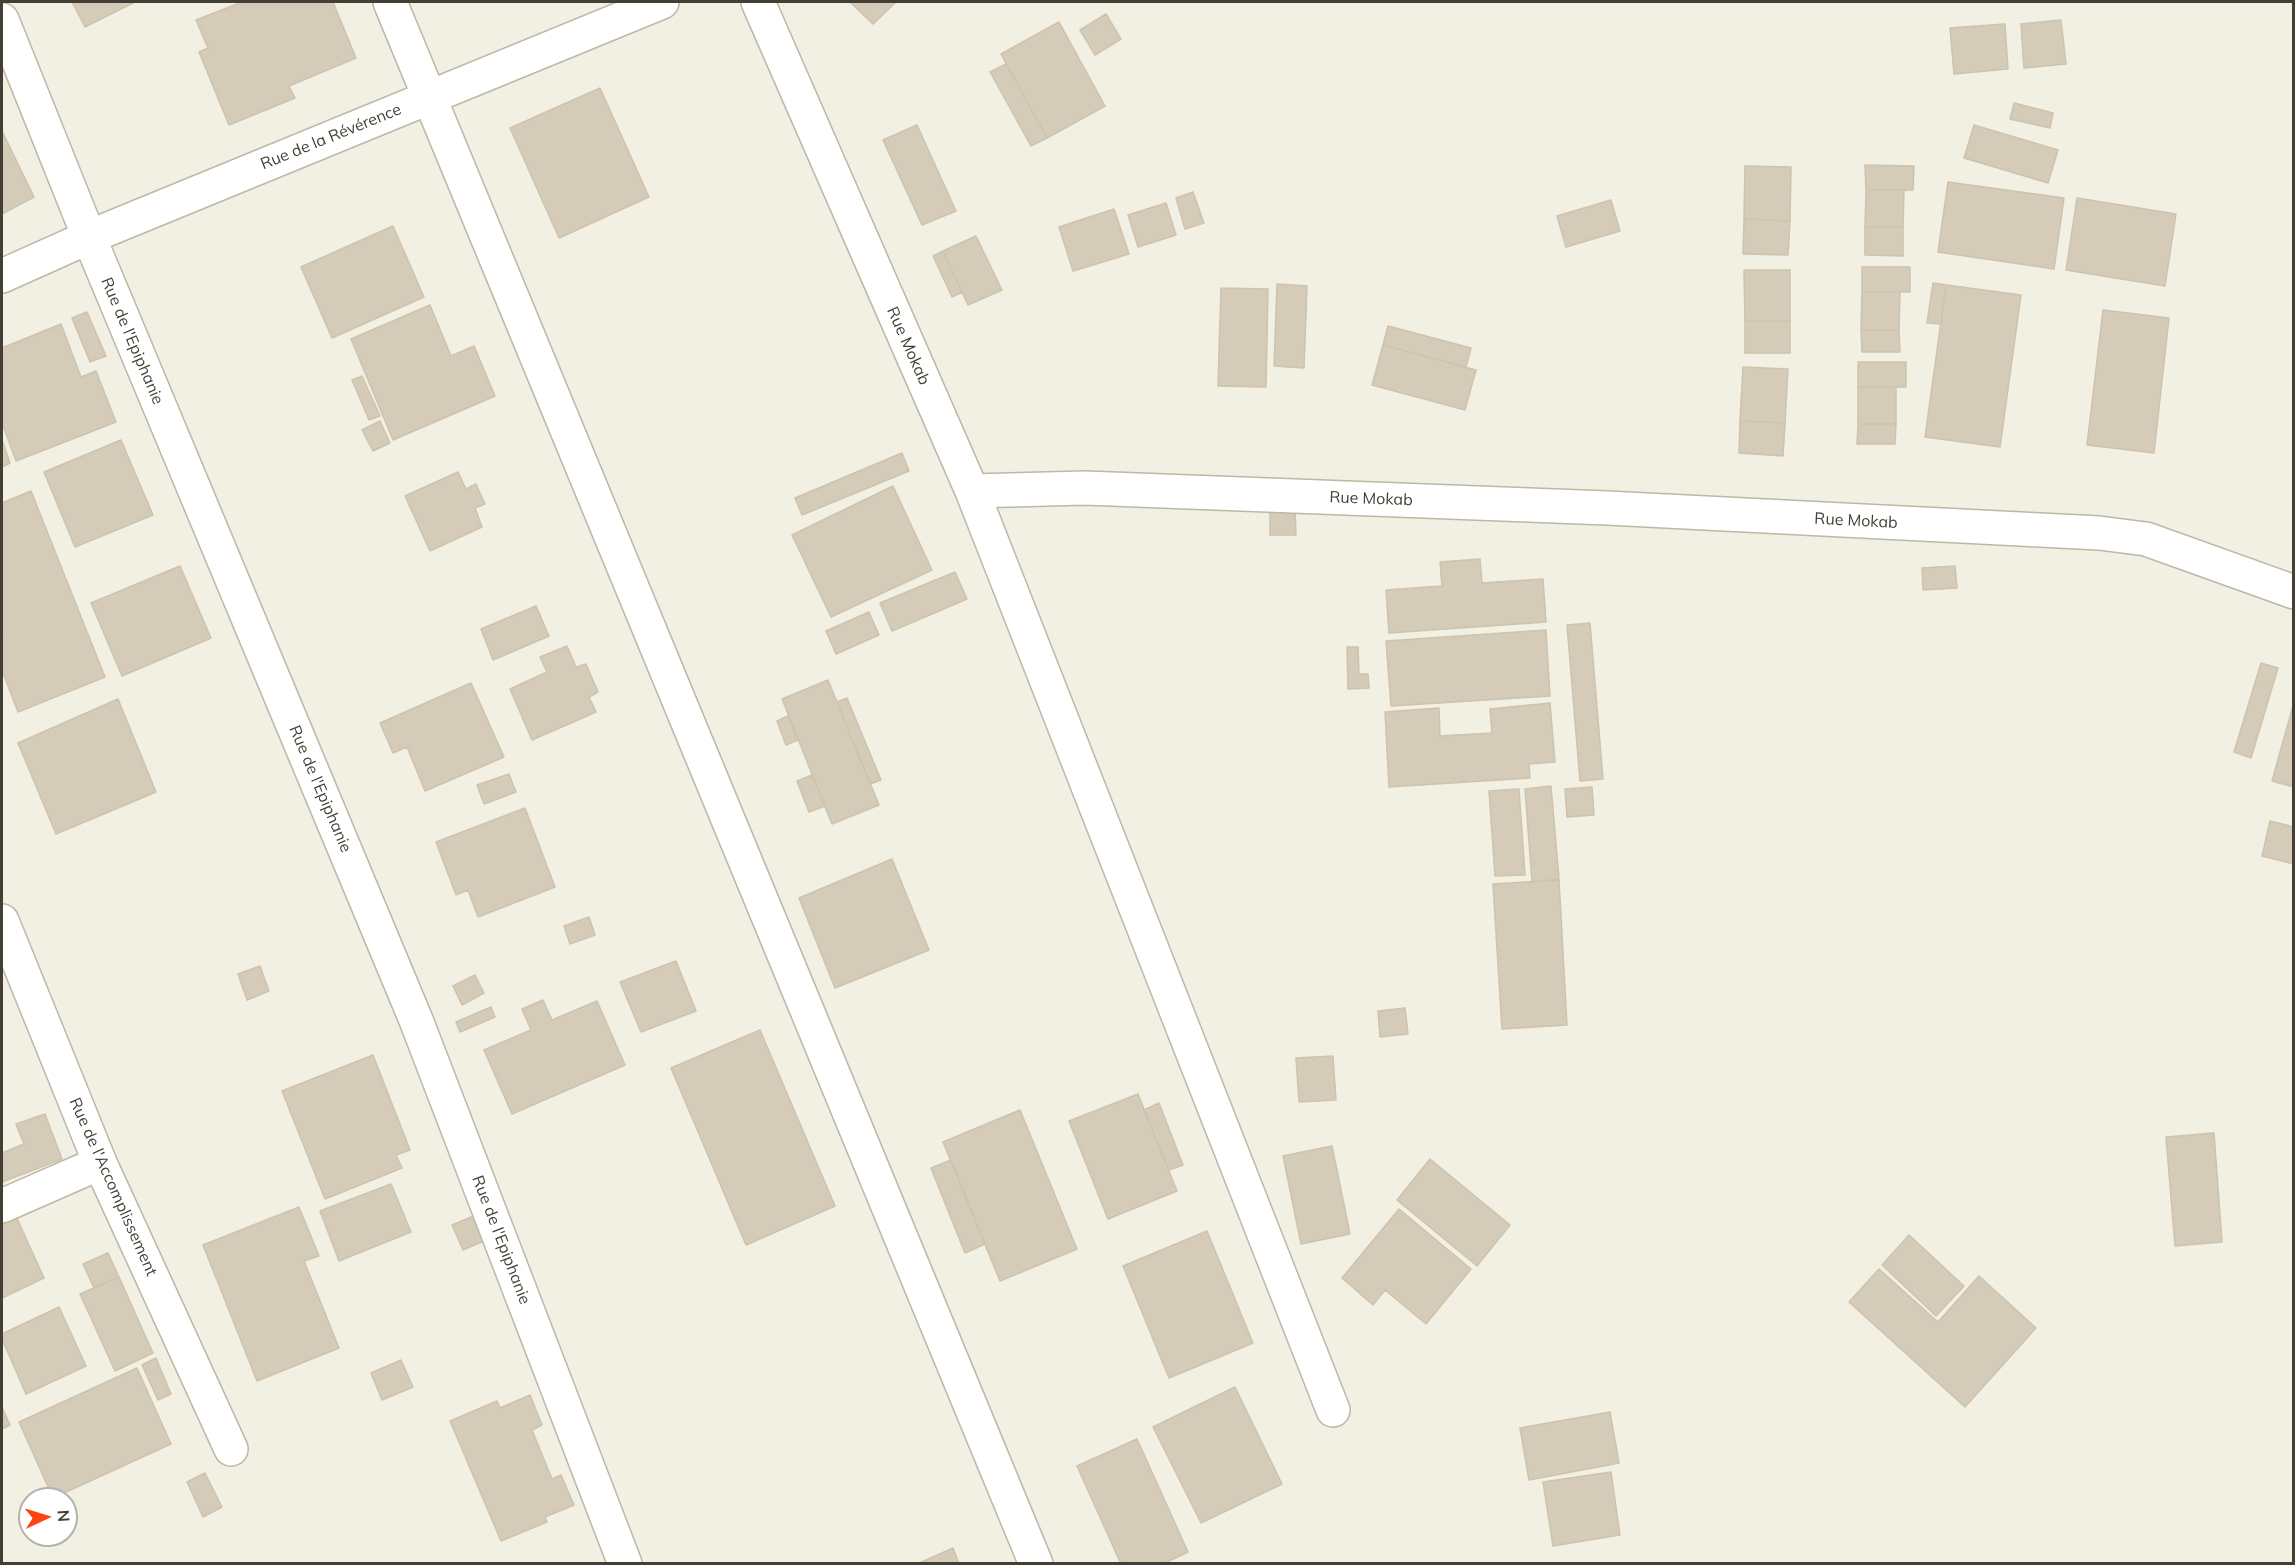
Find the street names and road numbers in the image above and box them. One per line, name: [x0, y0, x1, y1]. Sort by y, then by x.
street label: Rue de la Révérence: [258, 100, 404, 174]
street label: Rue de l'Epiphanie: [97, 275, 167, 407]
street label: Rue Mokab: [882, 304, 934, 388]
street label: Rue Mokab: [1329, 488, 1413, 510]
street label: Rue Mokab: [1814, 509, 1898, 533]
street label: Rue de l'Epiphanie: [285, 723, 355, 855]
street label: Rue de l'Accomplissement: [65, 1095, 161, 1279]
street label: Rue de l'Epiphanie: [468, 1173, 534, 1307]

